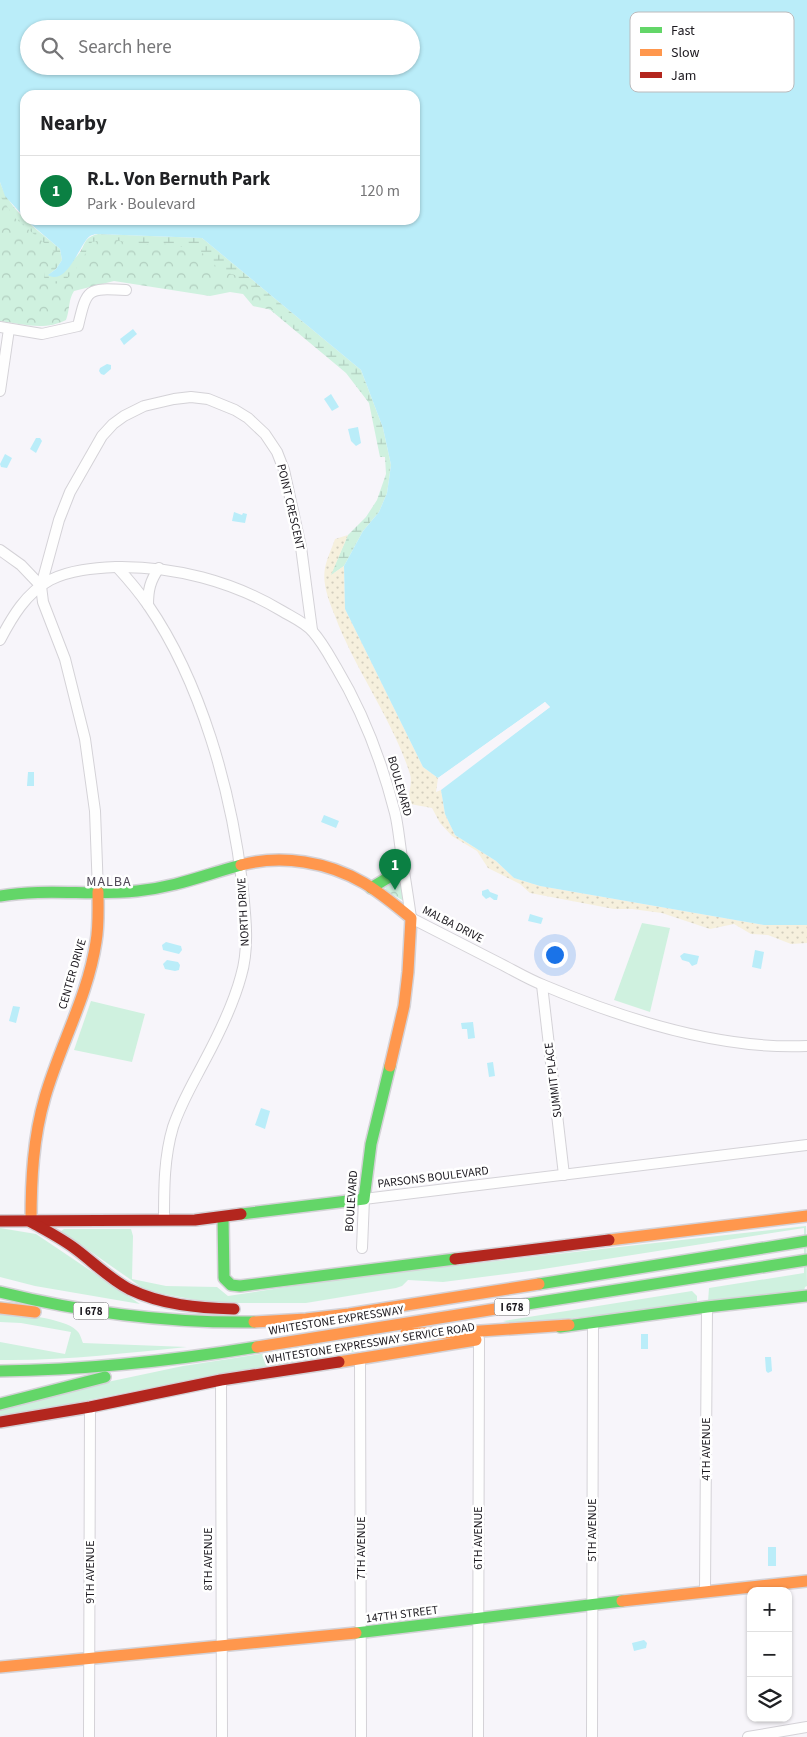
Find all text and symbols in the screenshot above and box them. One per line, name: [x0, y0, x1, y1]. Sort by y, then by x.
legend: [630, 12, 794, 92]
search box: [20, 20, 420, 75]
text: Fast: [671, 21, 695, 41]
icon: search: [38, 34, 66, 62]
text: Search here: [78, 34, 172, 61]
text: Slow: [671, 43, 700, 63]
text: Jam: [671, 66, 696, 86]
text: Nearby: [40, 108, 107, 138]
text: R.L. Von Bernuth Park: [87, 166, 270, 193]
text: 1: [52, 180, 60, 202]
text: 120 m: [360, 180, 400, 202]
text: Park · Boulevard: [87, 193, 196, 215]
street label: POINT CRESCENT: [272, 462, 309, 553]
street label: BOULEVARD: [383, 754, 416, 818]
pin: 1: [379, 849, 411, 890]
district label: MALBA: [86, 872, 132, 892]
street label: NORTH DRIVE: [233, 877, 254, 947]
street label: MALBA DRIVE: [419, 902, 486, 947]
street label: CENTER DRIVE: [54, 937, 91, 1011]
your location: [542, 942, 568, 968]
street label: SUMMIT PLACE: [540, 1041, 567, 1119]
street label: PARSONS BOULEVARD: [376, 1162, 490, 1193]
street label: BOULEVARD: [341, 1170, 362, 1232]
road number: I 678: [494, 1298, 530, 1315]
street label: WHITESTONE EXPRESSWAY: [267, 1301, 405, 1340]
road number: I 678: [74, 1302, 108, 1320]
street label: WHITESTONE EXPRESSWAY SERVICE ROAD: [264, 1319, 476, 1368]
street label: 4TH AVENUE: [698, 1417, 715, 1481]
street label: 5TH AVENUE: [584, 1498, 601, 1562]
street label: 6TH AVENUE: [470, 1506, 487, 1570]
street label: 7TH AVENUE: [353, 1516, 370, 1580]
street label: 8TH AVENUE: [200, 1527, 217, 1591]
street label: 9TH AVENUE: [82, 1540, 99, 1604]
map controls: [747, 1587, 792, 1722]
button: +: [747, 1587, 792, 1632]
street label: 147TH STREET: [365, 1602, 440, 1627]
button: −: [747, 1632, 792, 1677]
button: layers: [747, 1677, 792, 1722]

